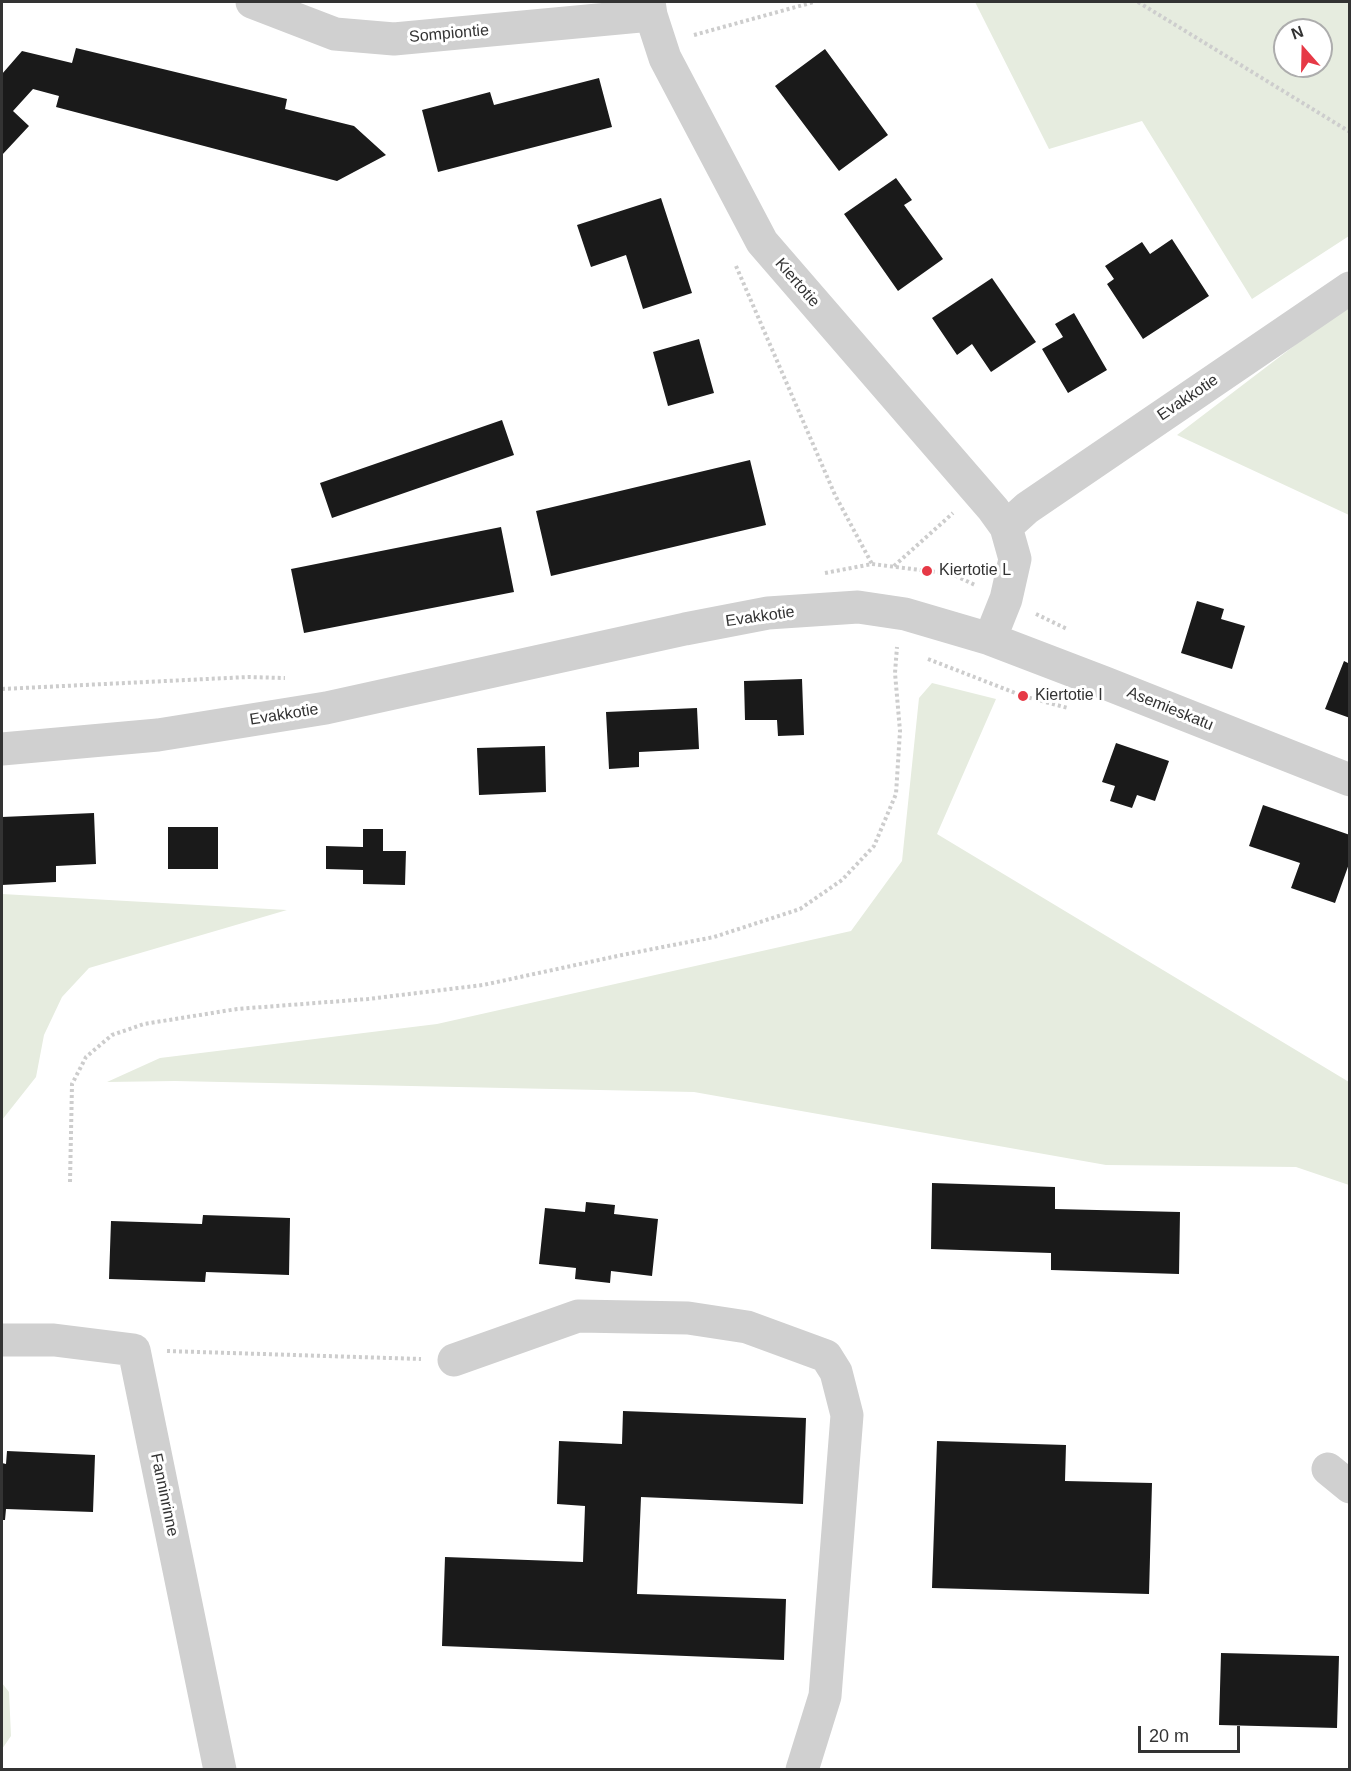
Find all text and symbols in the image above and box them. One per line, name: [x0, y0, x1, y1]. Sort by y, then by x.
north arrow: [1273, 18, 1333, 78]
street label: Sompiontie: [408, 21, 490, 47]
text: N: [1289, 23, 1306, 42]
street label: Kiertotie: [771, 255, 823, 311]
street label: Evakkotie: [1154, 371, 1222, 425]
place label: Kiertotie L: [939, 561, 1011, 581]
marker: Kiertotie L: [920, 564, 934, 578]
street label: Evakkotie: [724, 603, 796, 631]
street label: Asemieskatu: [1124, 683, 1216, 735]
place label: Kiertotie I: [1035, 686, 1103, 706]
marker: Kiertotie I: [1016, 689, 1030, 703]
street label: Evakkotie: [248, 700, 320, 730]
street label: Fanninrinne: [146, 1452, 182, 1538]
scale bar: [1141, 1714, 1243, 1752]
text: 20 m: [1149, 1726, 1189, 1746]

